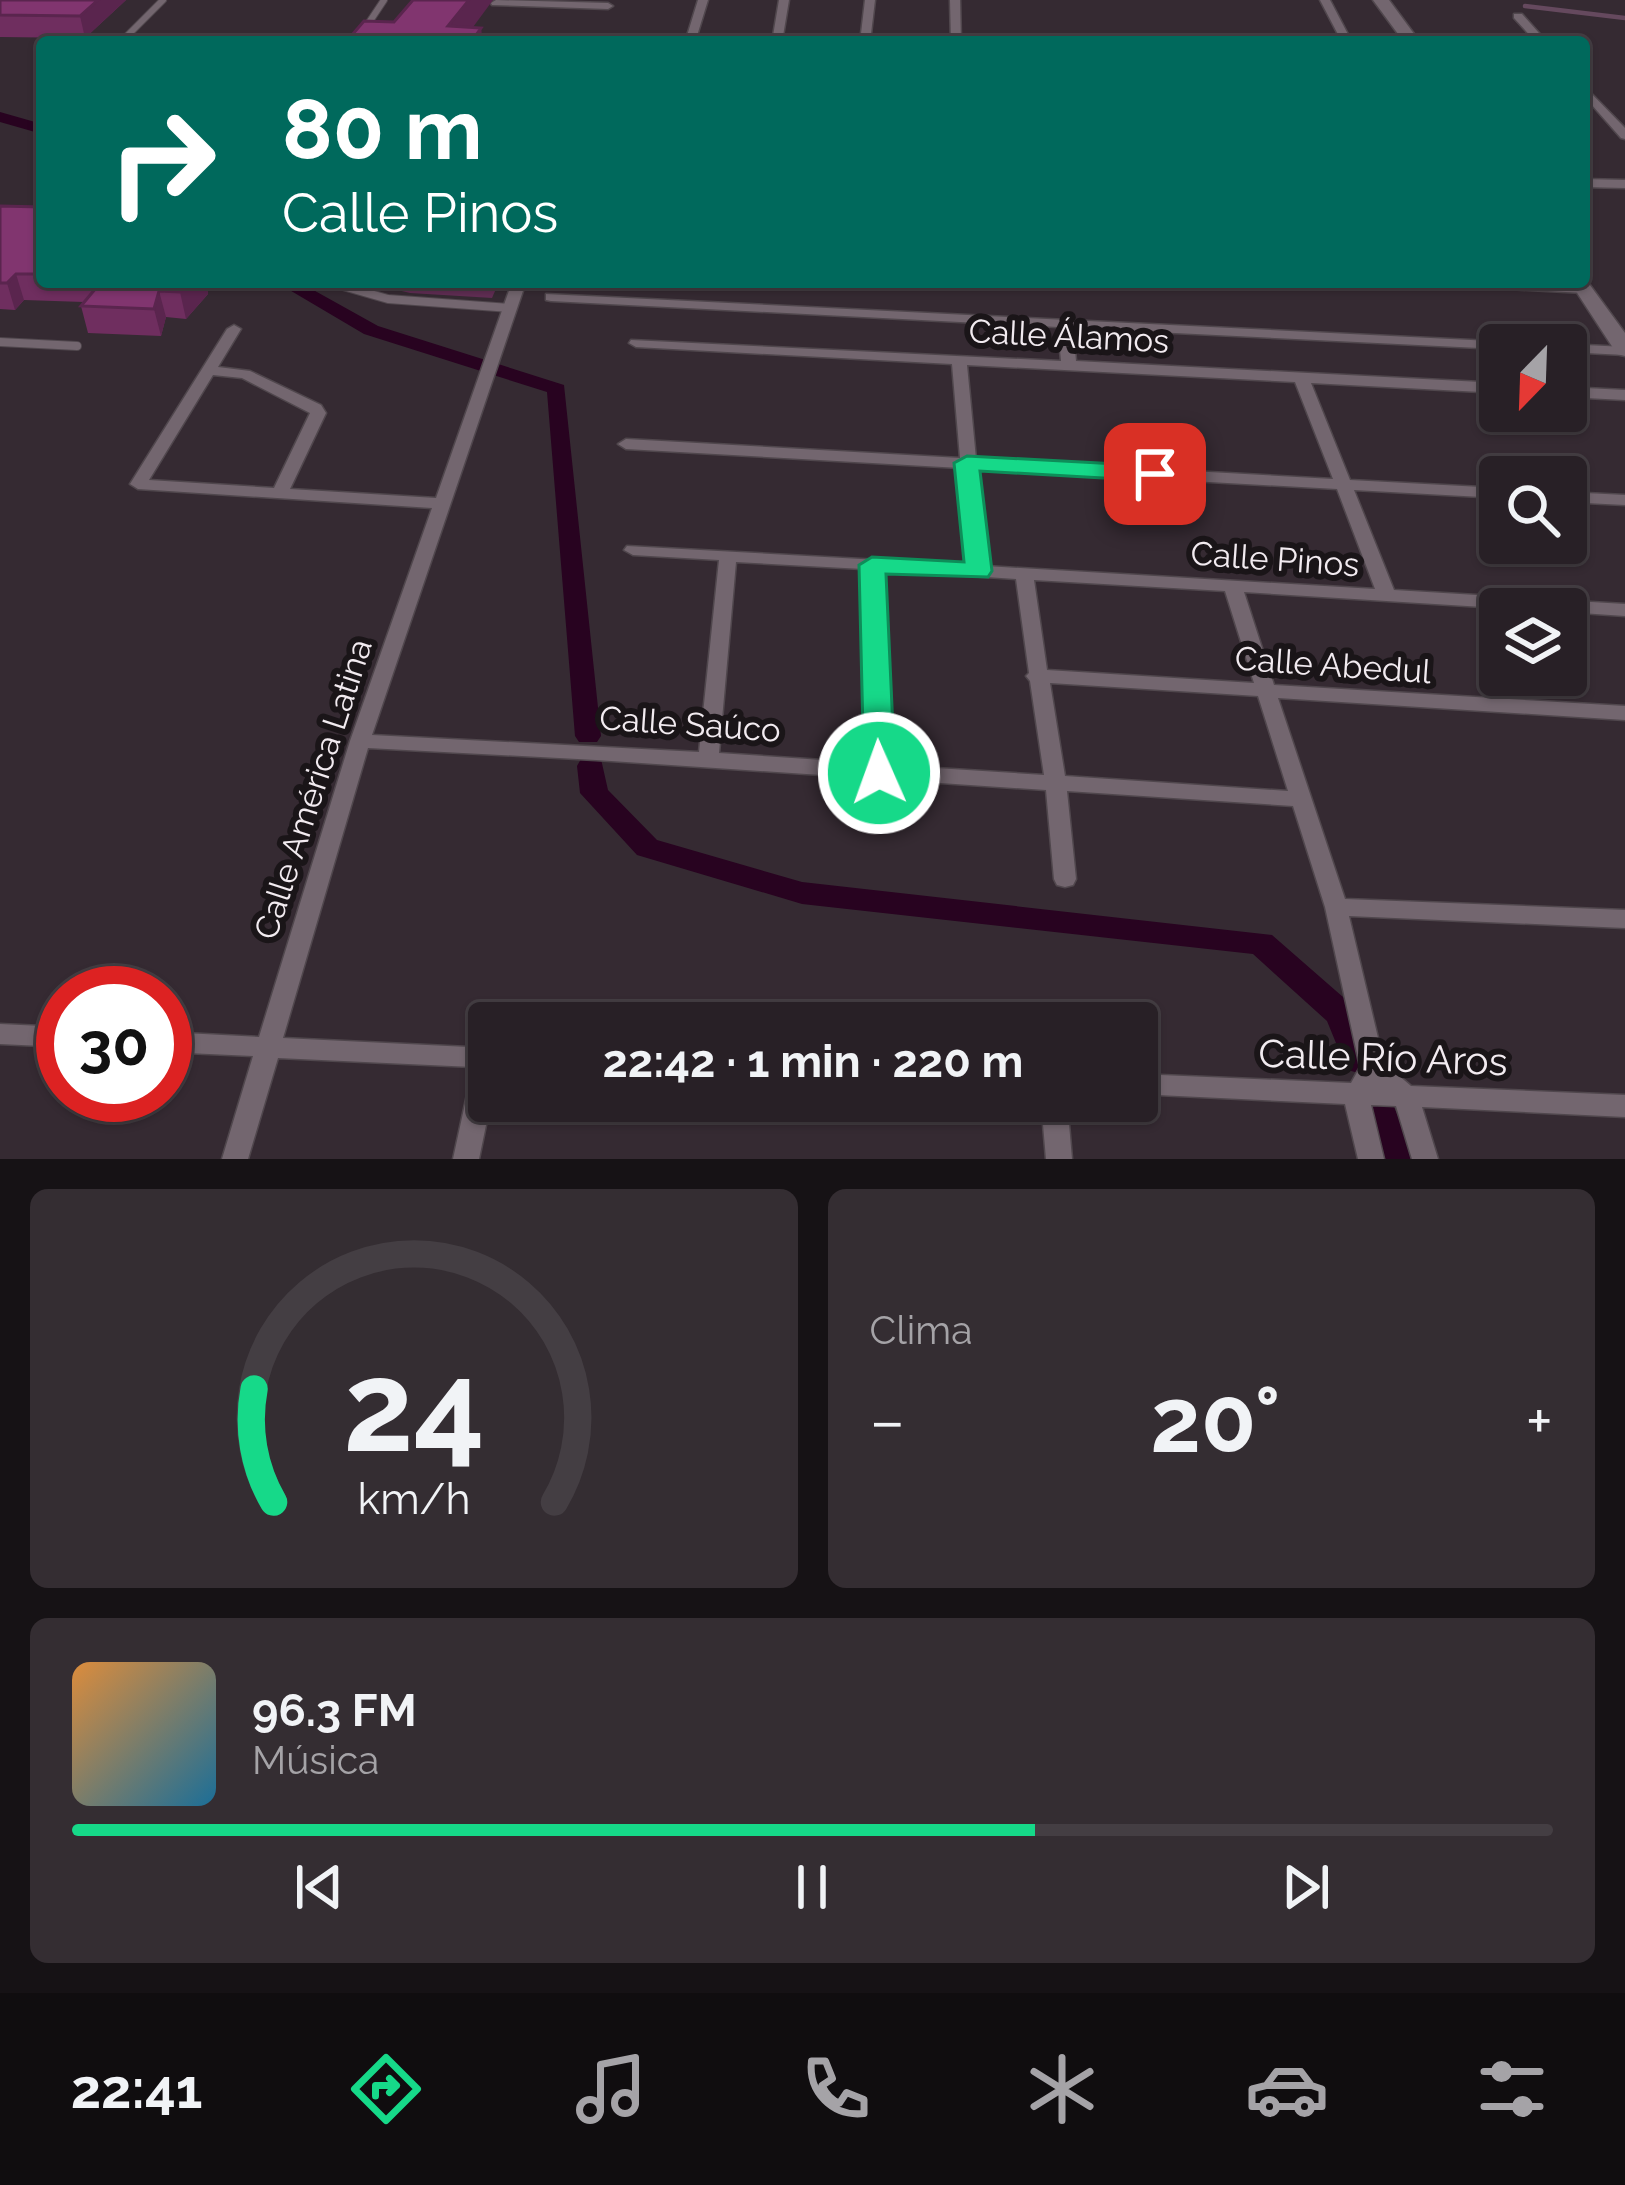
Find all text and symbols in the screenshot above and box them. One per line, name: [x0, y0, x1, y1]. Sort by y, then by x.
text: 80 m: [282, 80, 483, 179]
icon: right: [84, 84, 240, 240]
text: Calle Pinos: [282, 181, 558, 245]
street label: Calle Álamos: [968, 311, 1170, 361]
north arrow: [1479, 324, 1587, 432]
map controls: [1479, 324, 1587, 696]
pin: [1104, 423, 1206, 525]
icon: arrive: [1122, 441, 1188, 507]
button: search: [1479, 456, 1587, 564]
street label: Calle Pinos: [1189, 534, 1361, 584]
button: layers: [1479, 588, 1587, 696]
street label: Calle América Latina: [246, 634, 380, 944]
street label: Calle Abedul: [1234, 639, 1433, 691]
street label: Calle Saúco: [598, 698, 782, 750]
position arrow: [816, 710, 942, 836]
speed limit sign: 30: [36, 966, 192, 1122]
street label: Calle Río Aros: [1258, 1030, 1508, 1084]
text: 22:42 · 1 min · 220 m: [602, 1035, 1024, 1088]
text: Clima: [870, 1307, 972, 1353]
text: 24: [343, 1334, 485, 1480]
text: 20°: [1150, 1367, 1281, 1473]
text: −: [870, 1382, 905, 1459]
text: +: [1526, 1382, 1553, 1459]
text: km/h: [357, 1473, 470, 1523]
text: 96.3 FM: [252, 1684, 417, 1737]
text: Música: [252, 1737, 379, 1783]
icon: previous: [286, 1854, 352, 1920]
icon: pause: [779, 1854, 845, 1920]
icon: next: [1273, 1854, 1339, 1920]
icon: directions: [344, 2047, 428, 2131]
icon: music: [569, 2047, 653, 2131]
icon: phone: [794, 2047, 878, 2131]
icon: climate: [1020, 2047, 1104, 2131]
icon: car: [1245, 2047, 1329, 2131]
icon: filters: [1470, 2047, 1554, 2131]
text: 22:41: [71, 2057, 202, 2121]

